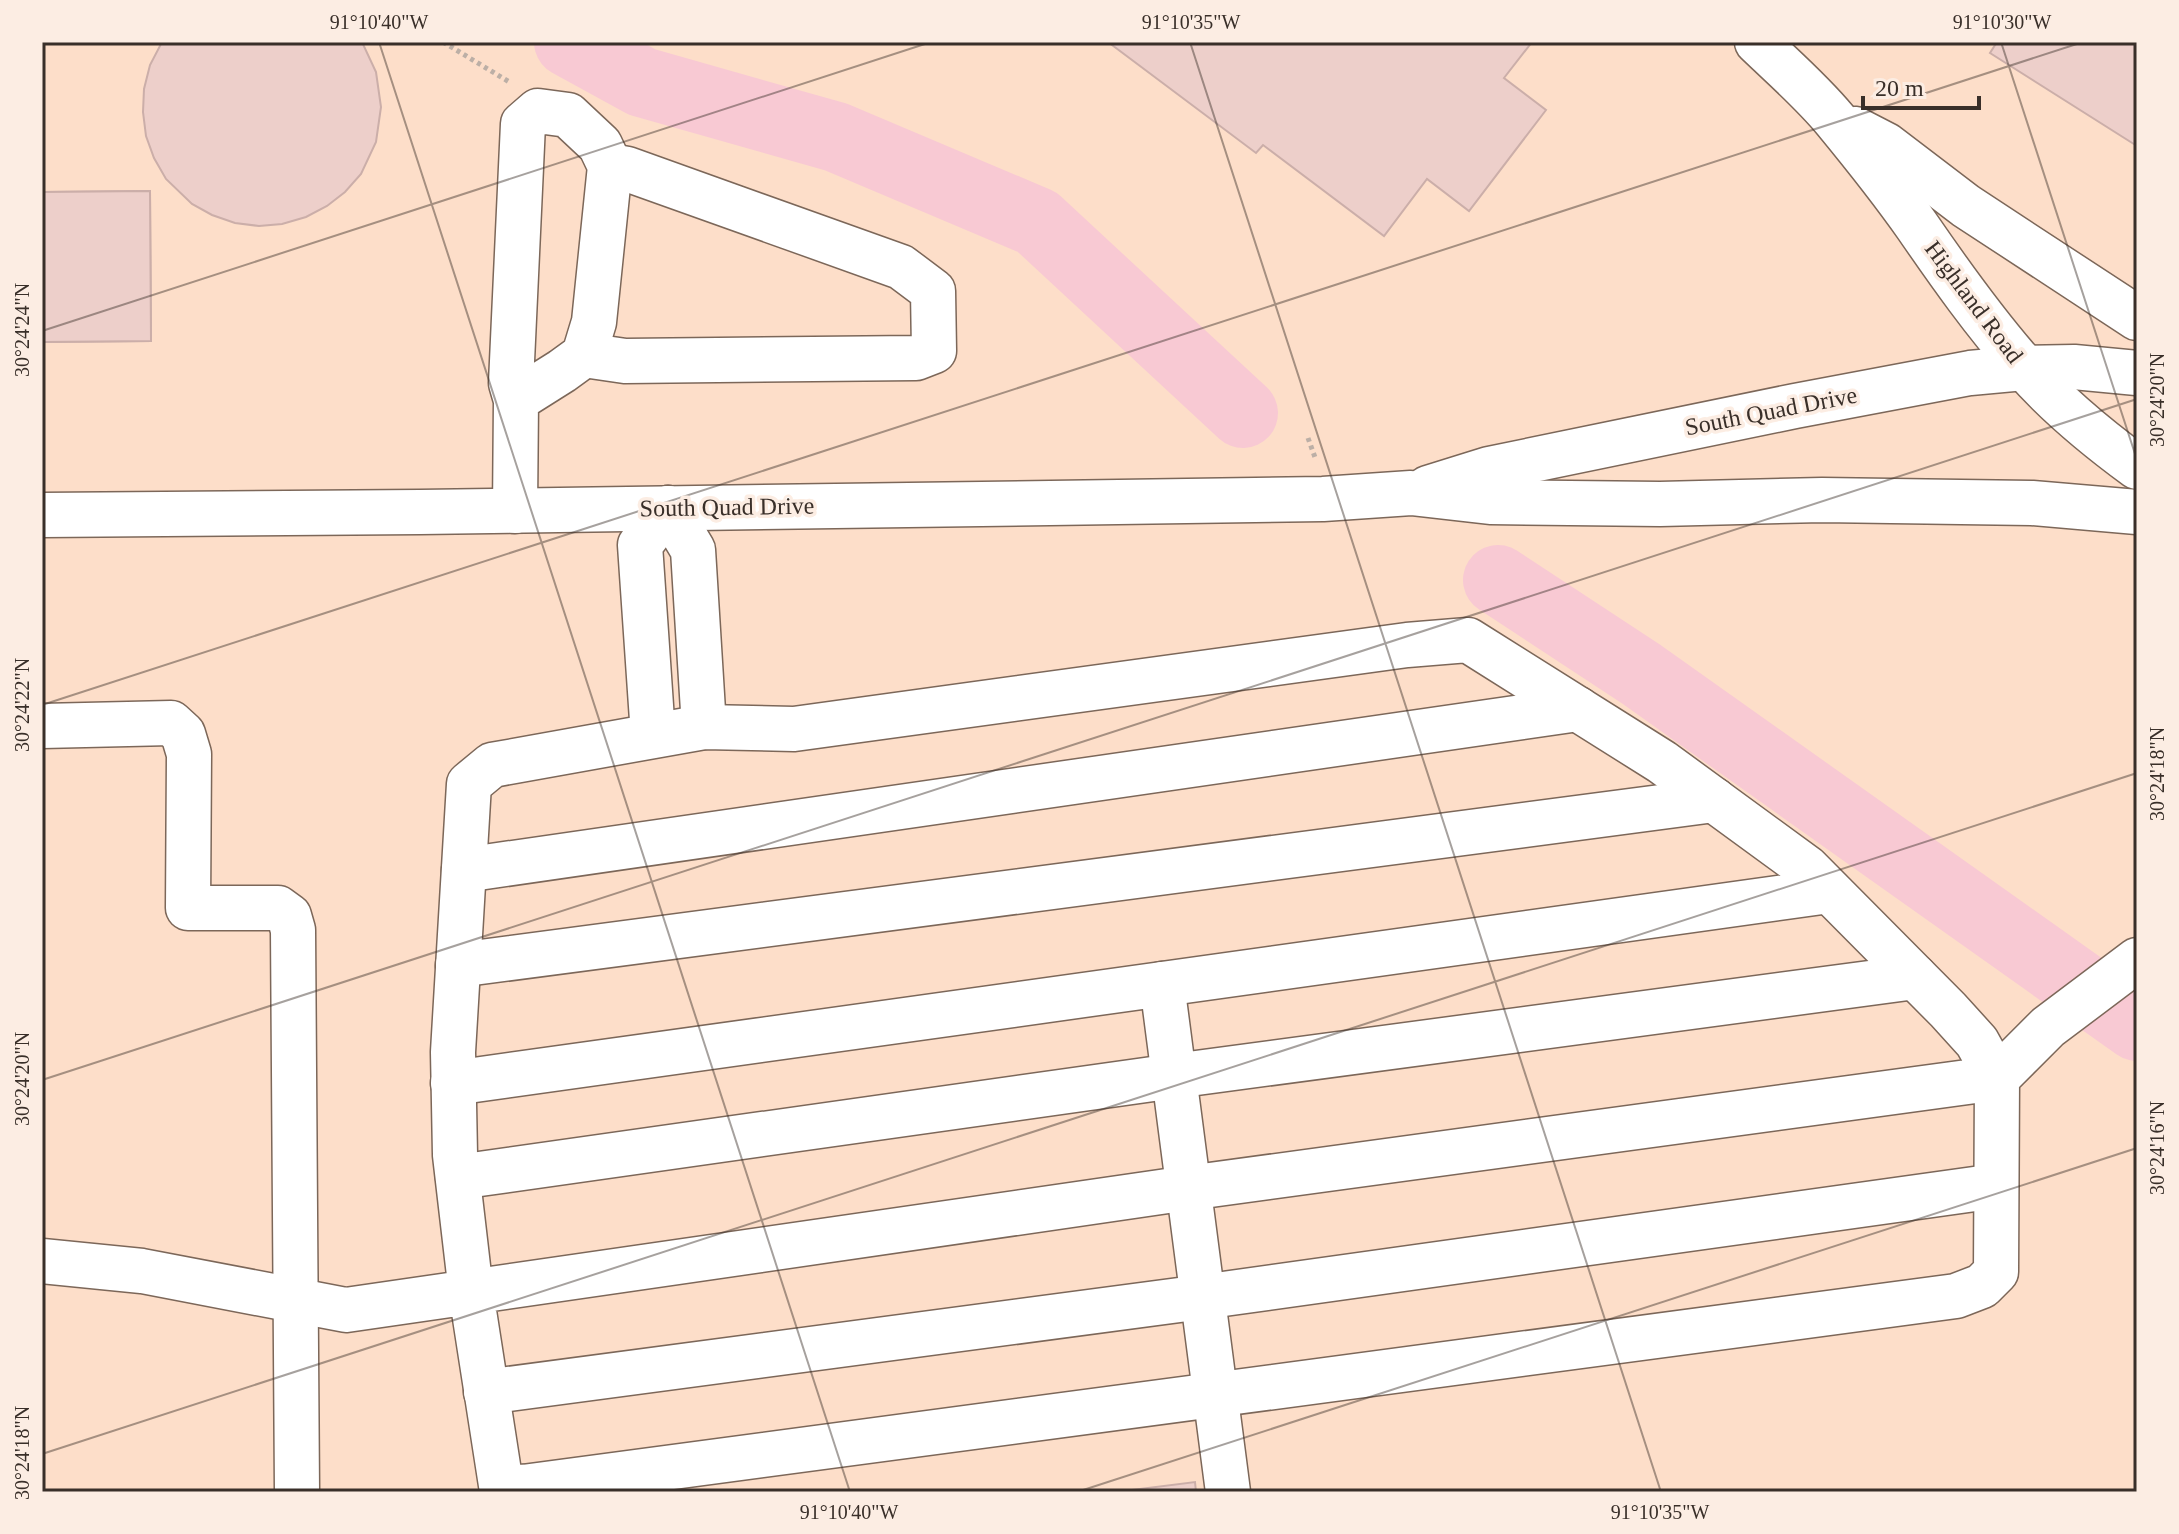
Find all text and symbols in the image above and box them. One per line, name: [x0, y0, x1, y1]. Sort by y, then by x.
text: 91°10'40"W: [330, 11, 428, 33]
text: 91°10'35"W: [1142, 11, 1240, 33]
text: 91°10'30"W: [1953, 11, 2051, 33]
scale bar: [1863, 60, 1979, 110]
text: 20 m: [1875, 75, 1924, 101]
street label: Highland Road: [1920, 236, 2028, 368]
text: 30°24'24"N: [11, 283, 33, 377]
text: 30°24'20"N: [2146, 353, 2168, 447]
street label: South Quad Drive: [1683, 382, 1859, 440]
street label: South Quad Drive: [639, 492, 815, 522]
text: 30°24'22"N: [11, 658, 33, 752]
text: 30°24'18"N: [2146, 727, 2168, 821]
text: 30°24'20"N: [11, 1032, 33, 1126]
text: 30°24'16"N: [2146, 1101, 2168, 1195]
text: 30°24'18"N: [11, 1406, 33, 1500]
text: 91°10'40"W: [800, 1501, 898, 1523]
text: 91°10'35"W: [1611, 1501, 1709, 1523]

